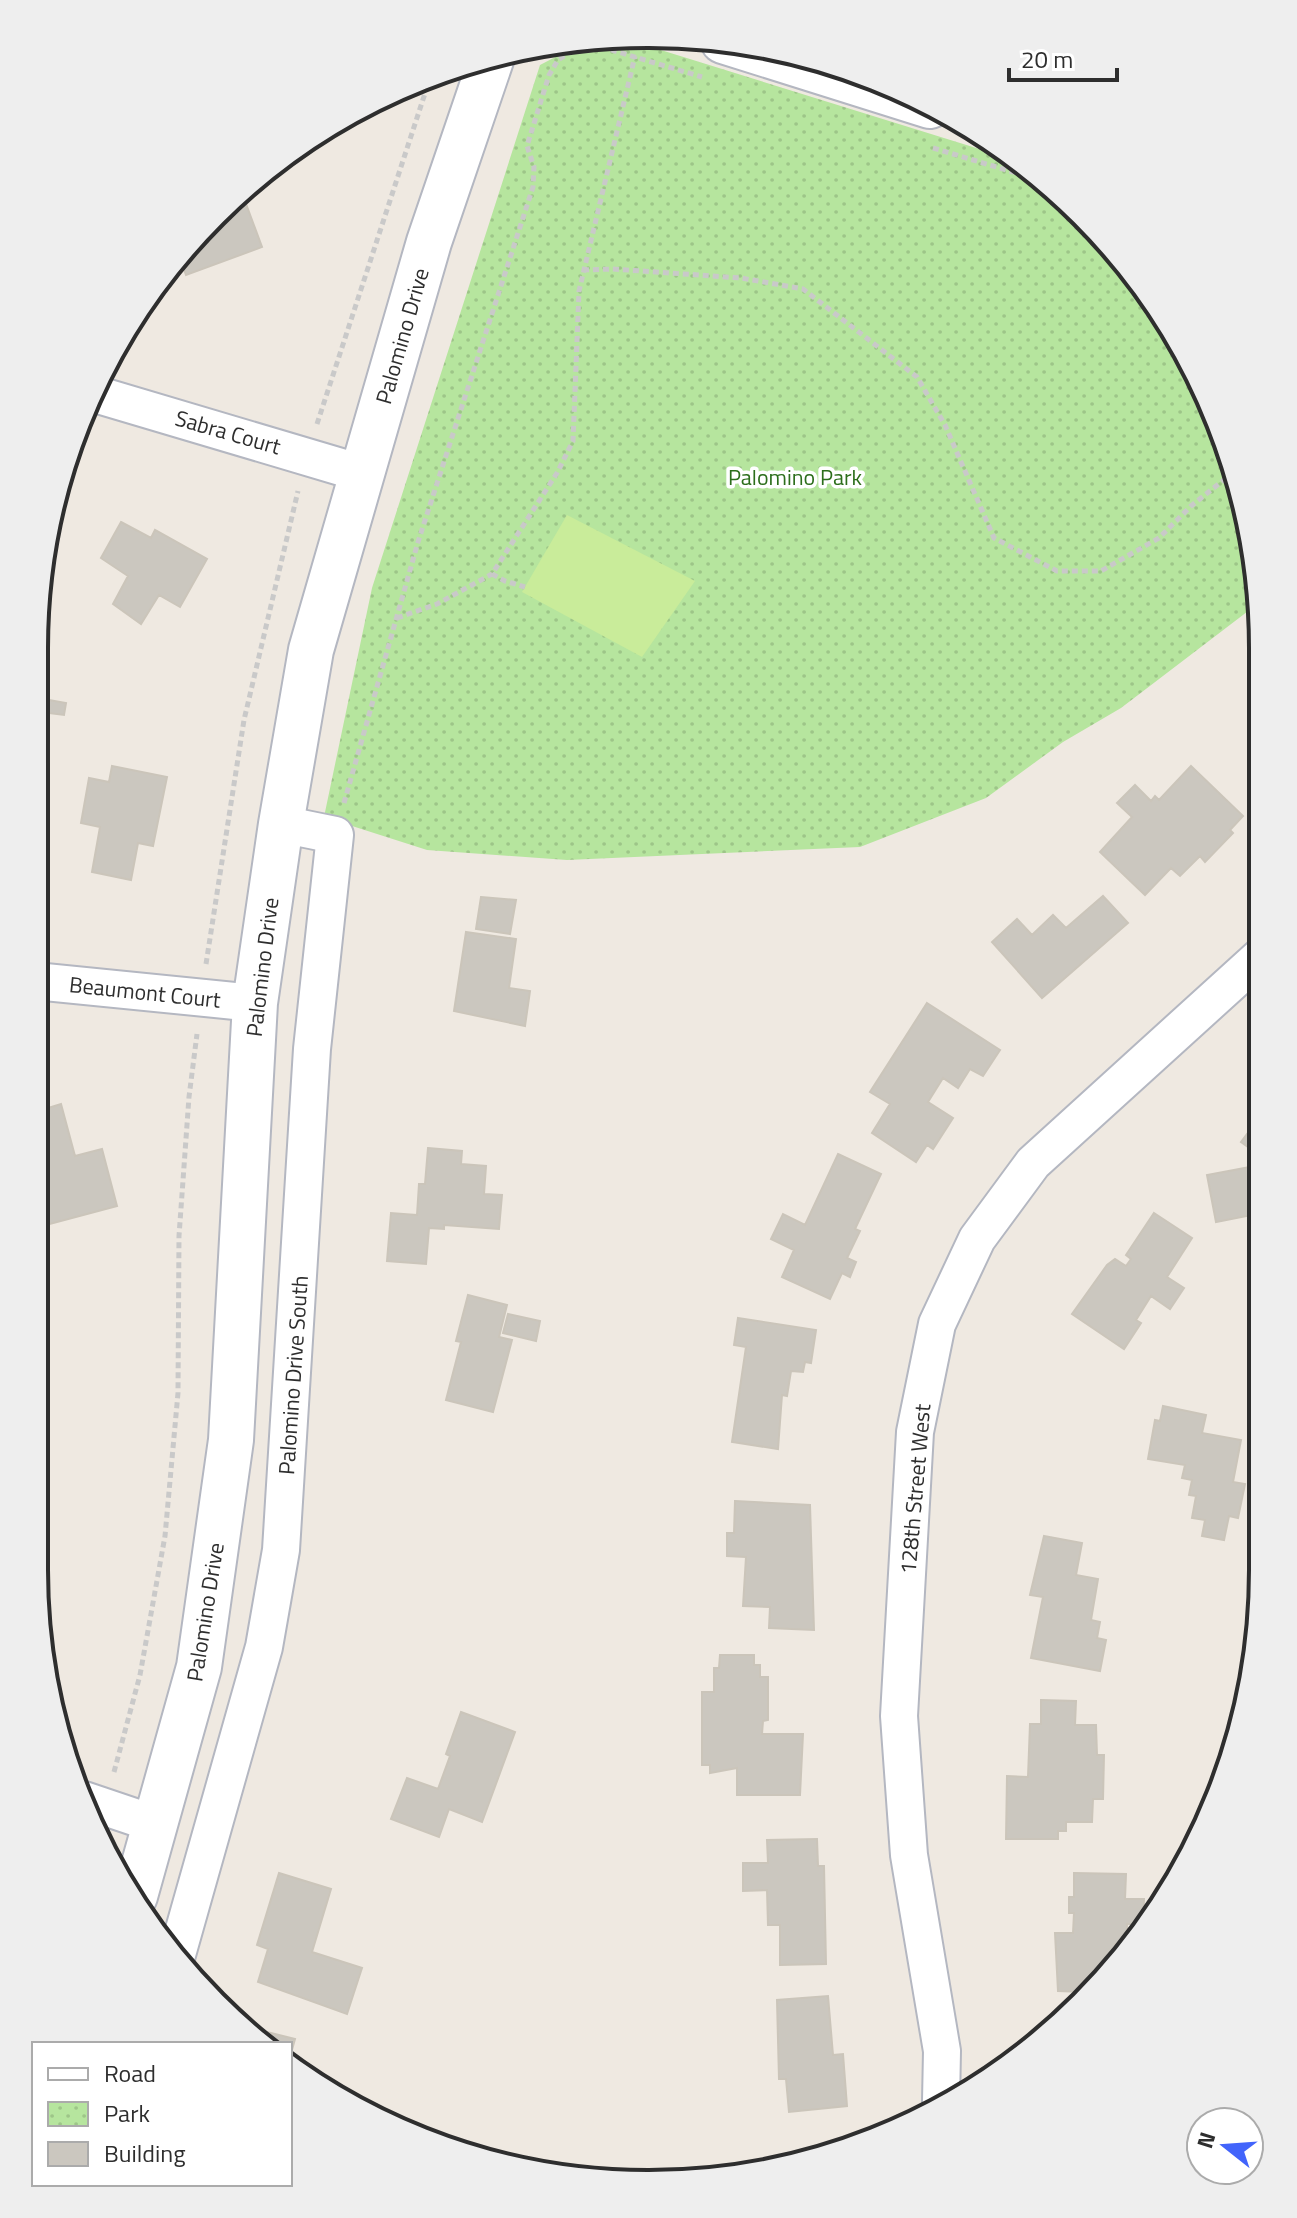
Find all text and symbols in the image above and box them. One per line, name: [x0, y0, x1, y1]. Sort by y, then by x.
scale bar: [1009, 32, 1117, 82]
text: 20 m: [1021, 41, 1073, 77]
street label: Palomino Drive: [366, 264, 438, 408]
street label: Sabra Court: [171, 401, 285, 463]
park label: Palomino Park: [728, 460, 863, 494]
street label: Palomino Drive: [237, 895, 287, 1039]
street label: Beaumont Court: [68, 967, 223, 1017]
street label: Palomino Drive South: [269, 1274, 317, 1476]
street label: 128th Street West: [891, 1402, 939, 1576]
street label: Palomino Drive: [177, 1540, 233, 1684]
legend: [32, 2042, 292, 2186]
text: Road: [104, 2055, 156, 2091]
text: Park: [104, 2095, 150, 2131]
north arrow: [1185, 2106, 1265, 2186]
text: N: [1187, 2128, 1224, 2152]
text: Building: [104, 2135, 186, 2171]

